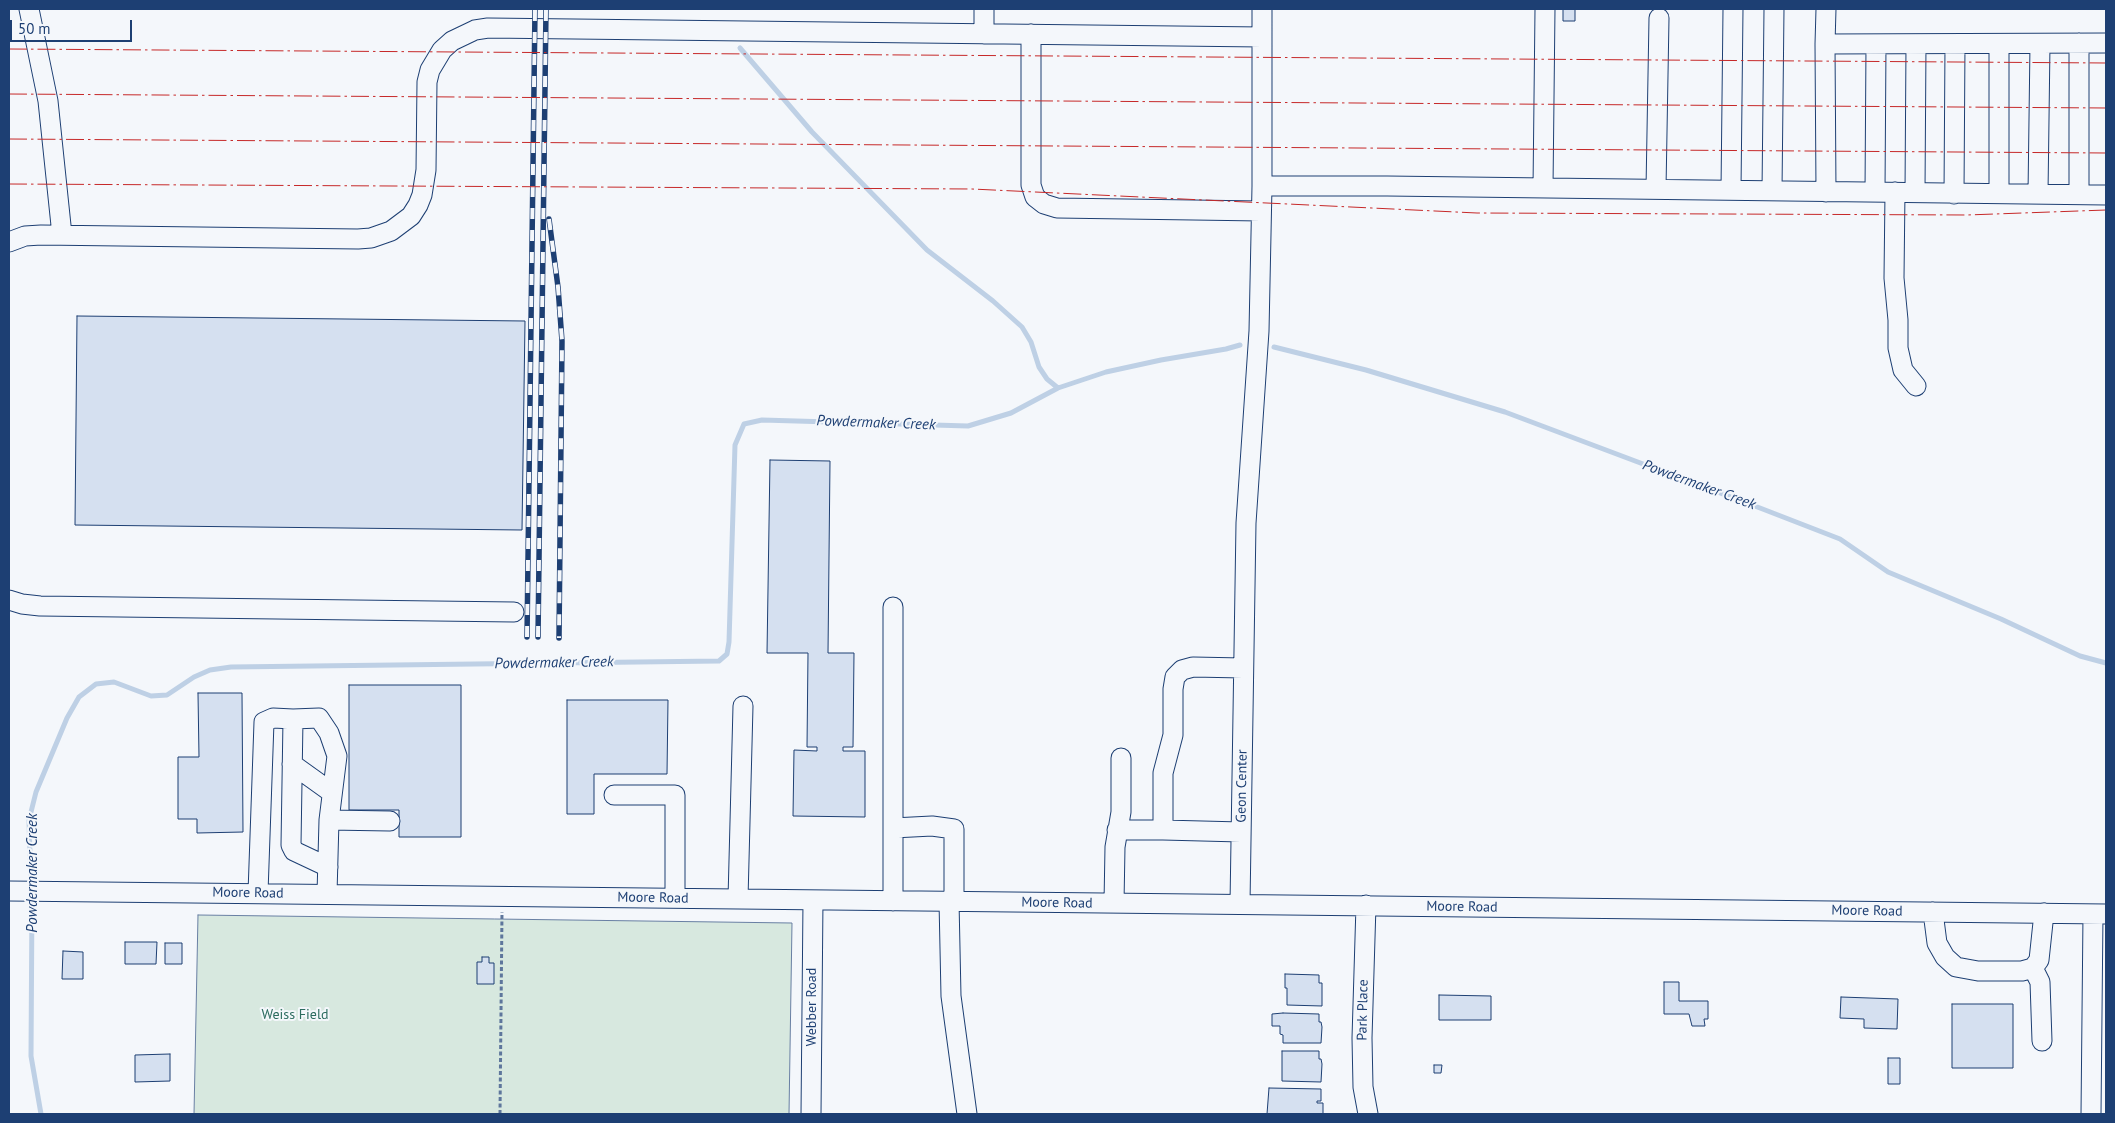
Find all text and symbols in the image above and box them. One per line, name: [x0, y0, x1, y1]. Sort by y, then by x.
scale bar: [12, 10, 135, 42]
text: 50 m: [18, 19, 51, 38]
water label: Powdermaker Creek: [816, 412, 936, 434]
water label: Powdermaker Creek: [1640, 456, 1758, 514]
water label: Powdermaker Creek: [494, 653, 614, 673]
street label: Geon Center: [1233, 749, 1251, 823]
water label: Powdermaker Creek: [24, 813, 42, 933]
street label: Moore Road: [212, 884, 284, 902]
street label: Moore Road: [617, 889, 689, 907]
street label: Moore Road: [1021, 894, 1093, 912]
street label: Moore Road: [1426, 898, 1498, 916]
street label: Moore Road: [1831, 902, 1903, 920]
street label: Webber Road: [804, 968, 820, 1046]
street label: Park Place: [1354, 979, 1372, 1041]
park label: Weiss Field: [261, 1007, 329, 1023]

